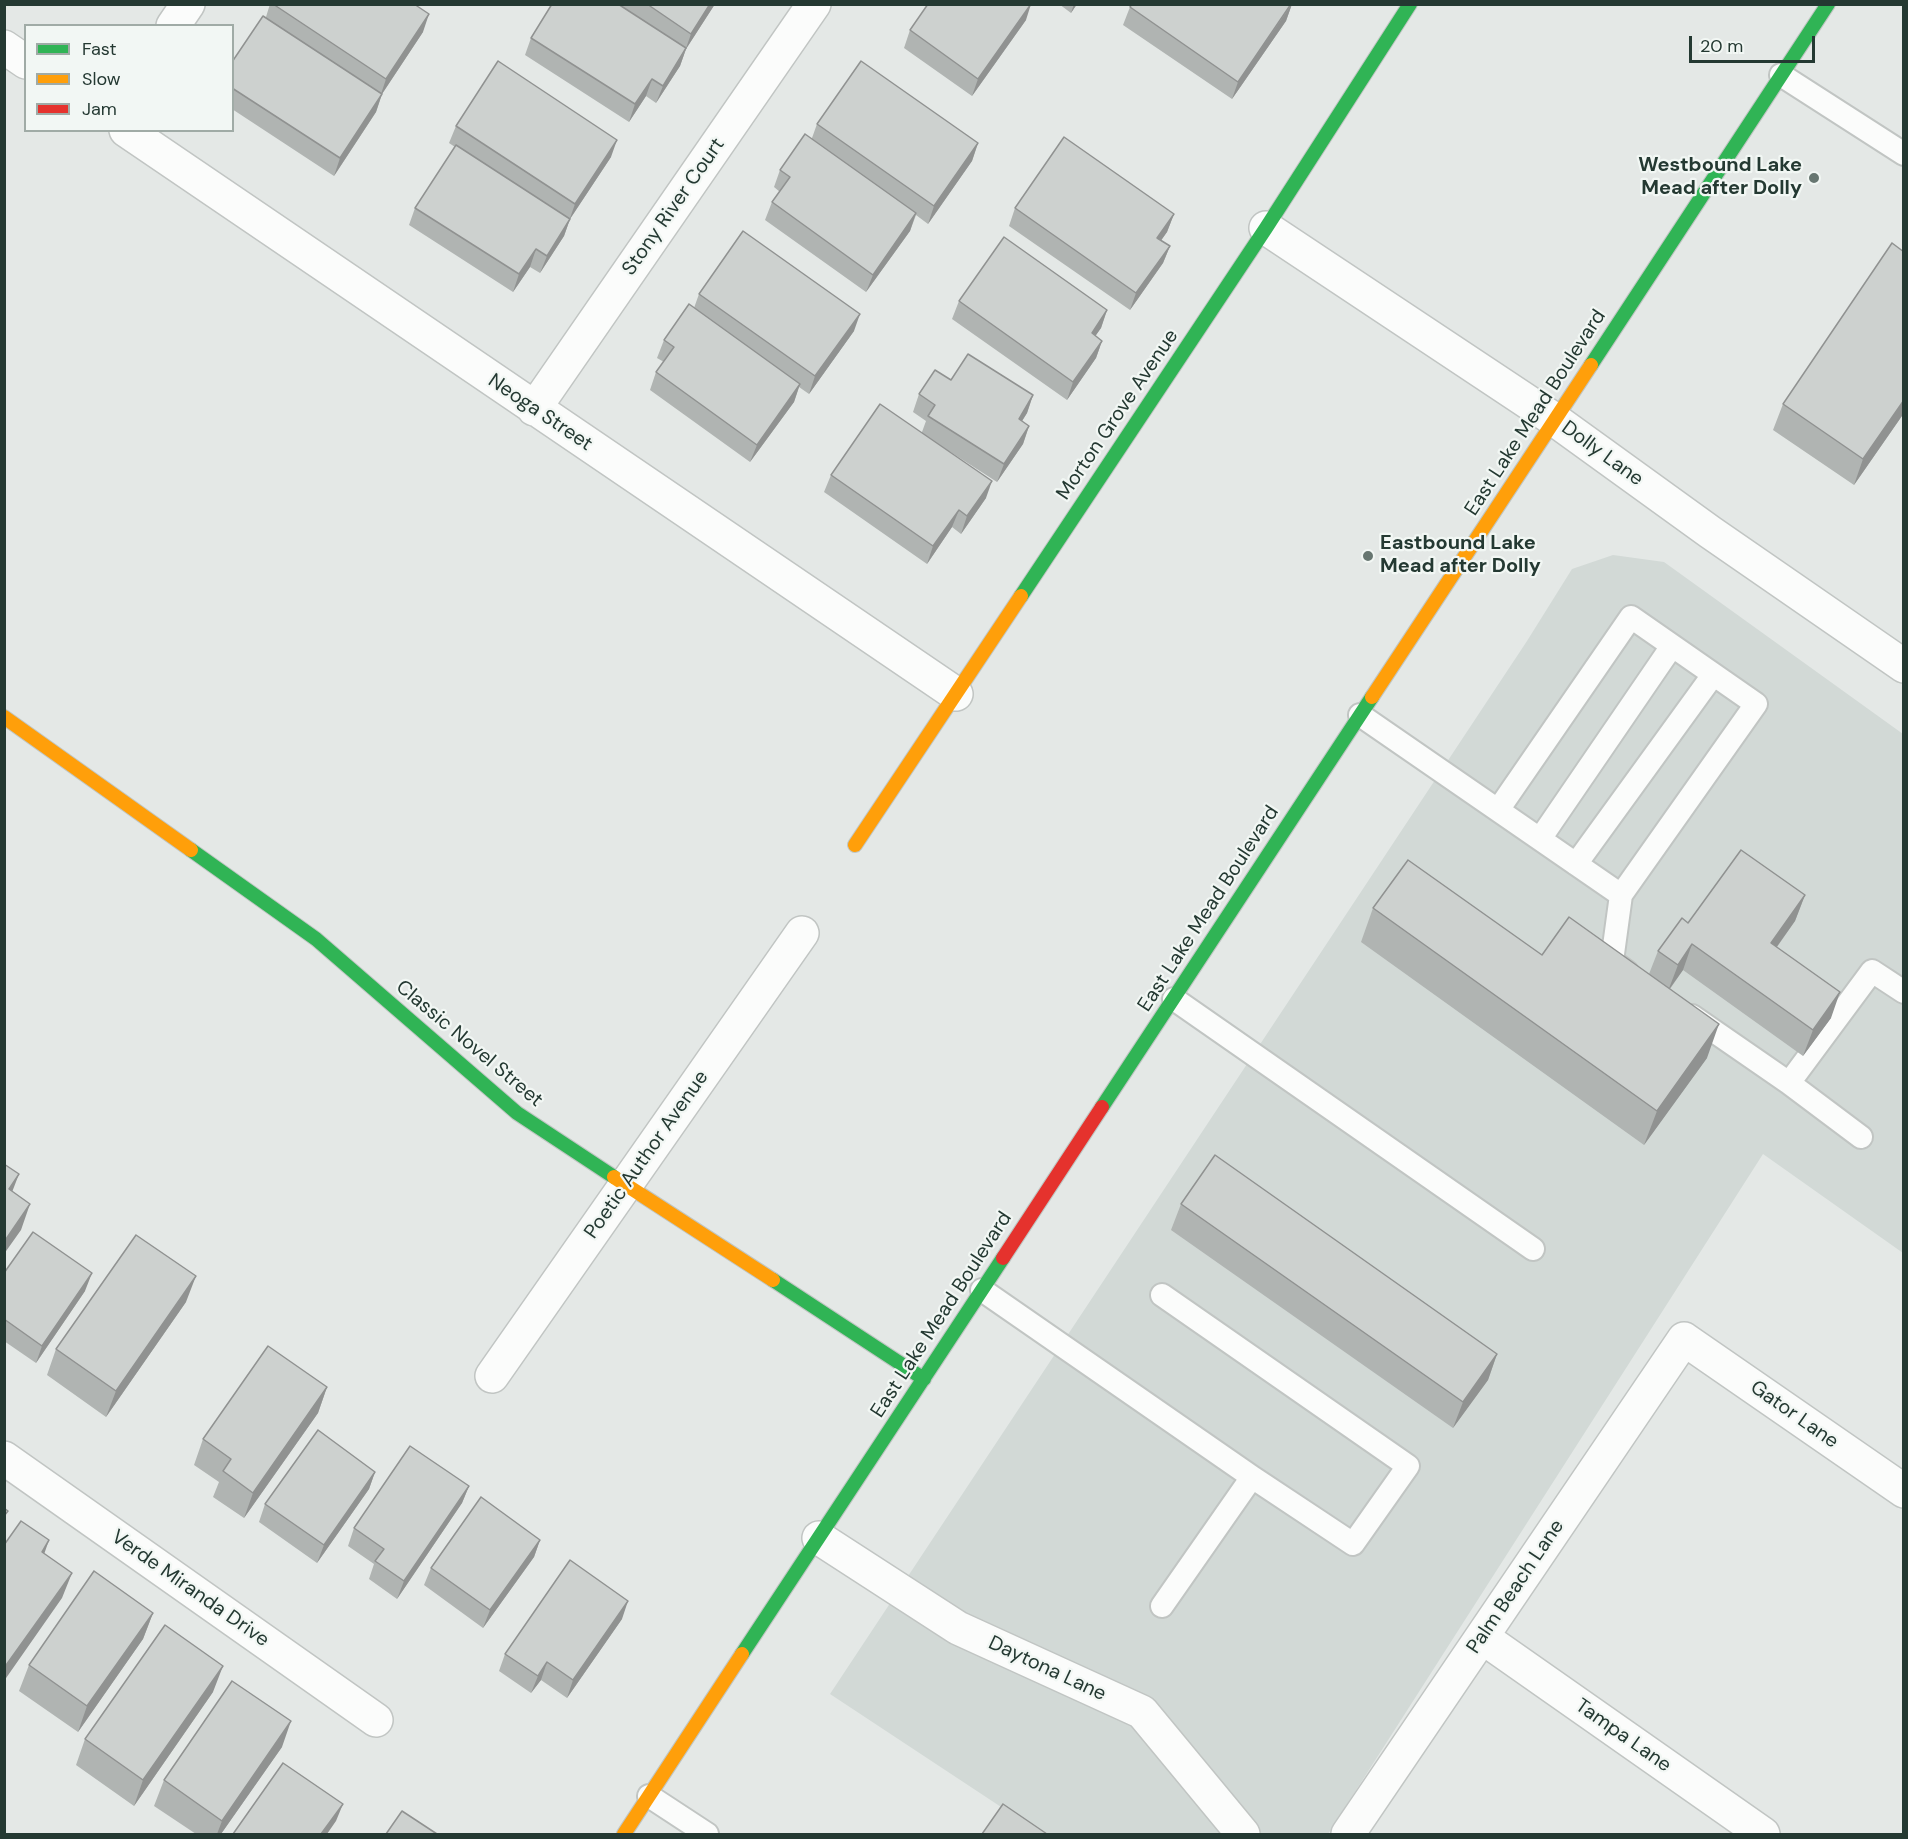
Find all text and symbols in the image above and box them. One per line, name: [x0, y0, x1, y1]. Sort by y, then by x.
legend: [24, 24, 234, 132]
scale bar: [1692, 24, 1818, 62]
text: 20 m: [1700, 34, 1743, 58]
text: Fast: [82, 37, 117, 61]
text: Slow: [82, 67, 121, 91]
text: Jam: [82, 97, 117, 121]
street label: Stony River Court: [618, 134, 730, 280]
place label: Westbound Lake Mead after Dolly: [1638, 154, 1802, 201]
marker: Westbound Lake Mead after Dolly: [1807, 171, 1821, 185]
street label: East Lake Mead Boulevard: [1460, 306, 1612, 520]
street label: Morton Grove Avenue: [1052, 325, 1184, 505]
street label: Neoga Street: [483, 369, 597, 457]
street label: Dolly Lane: [1556, 416, 1648, 492]
place label: Eastbound Lake Mead after Dolly: [1380, 532, 1541, 579]
marker: Eastbound Lake Mead after Dolly: [1361, 549, 1375, 563]
street label: East Lake Mead Boulevard: [1133, 802, 1285, 1016]
street label: Classic Novel Street: [391, 976, 547, 1112]
street label: Poetic Author Avenue: [580, 1066, 714, 1244]
street label: East Lake Mead Boulevard: [866, 1208, 1018, 1422]
street label: Gator Lane: [1745, 1376, 1843, 1454]
street label: Palm Beach Lane: [1462, 1515, 1570, 1659]
street label: Verde Miranda Drive: [106, 1525, 274, 1653]
street label: Daytona Lane: [984, 1631, 1110, 1707]
street label: Tampa Lane: [1570, 1694, 1676, 1778]

